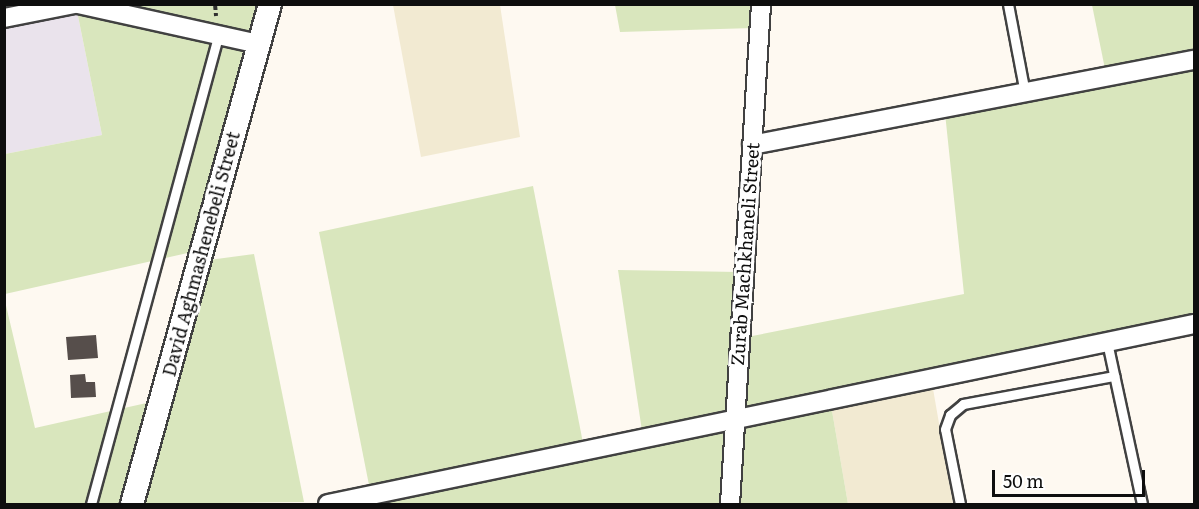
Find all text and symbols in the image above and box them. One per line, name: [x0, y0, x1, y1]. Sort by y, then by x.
street label: David Aghmashenebeli Street: [158, 129, 244, 379]
street label: Zurab Machkhaneli Street: [726, 142, 764, 366]
scale bar: [995, 458, 1148, 496]
text: 50 m: [1003, 467, 1044, 494]

